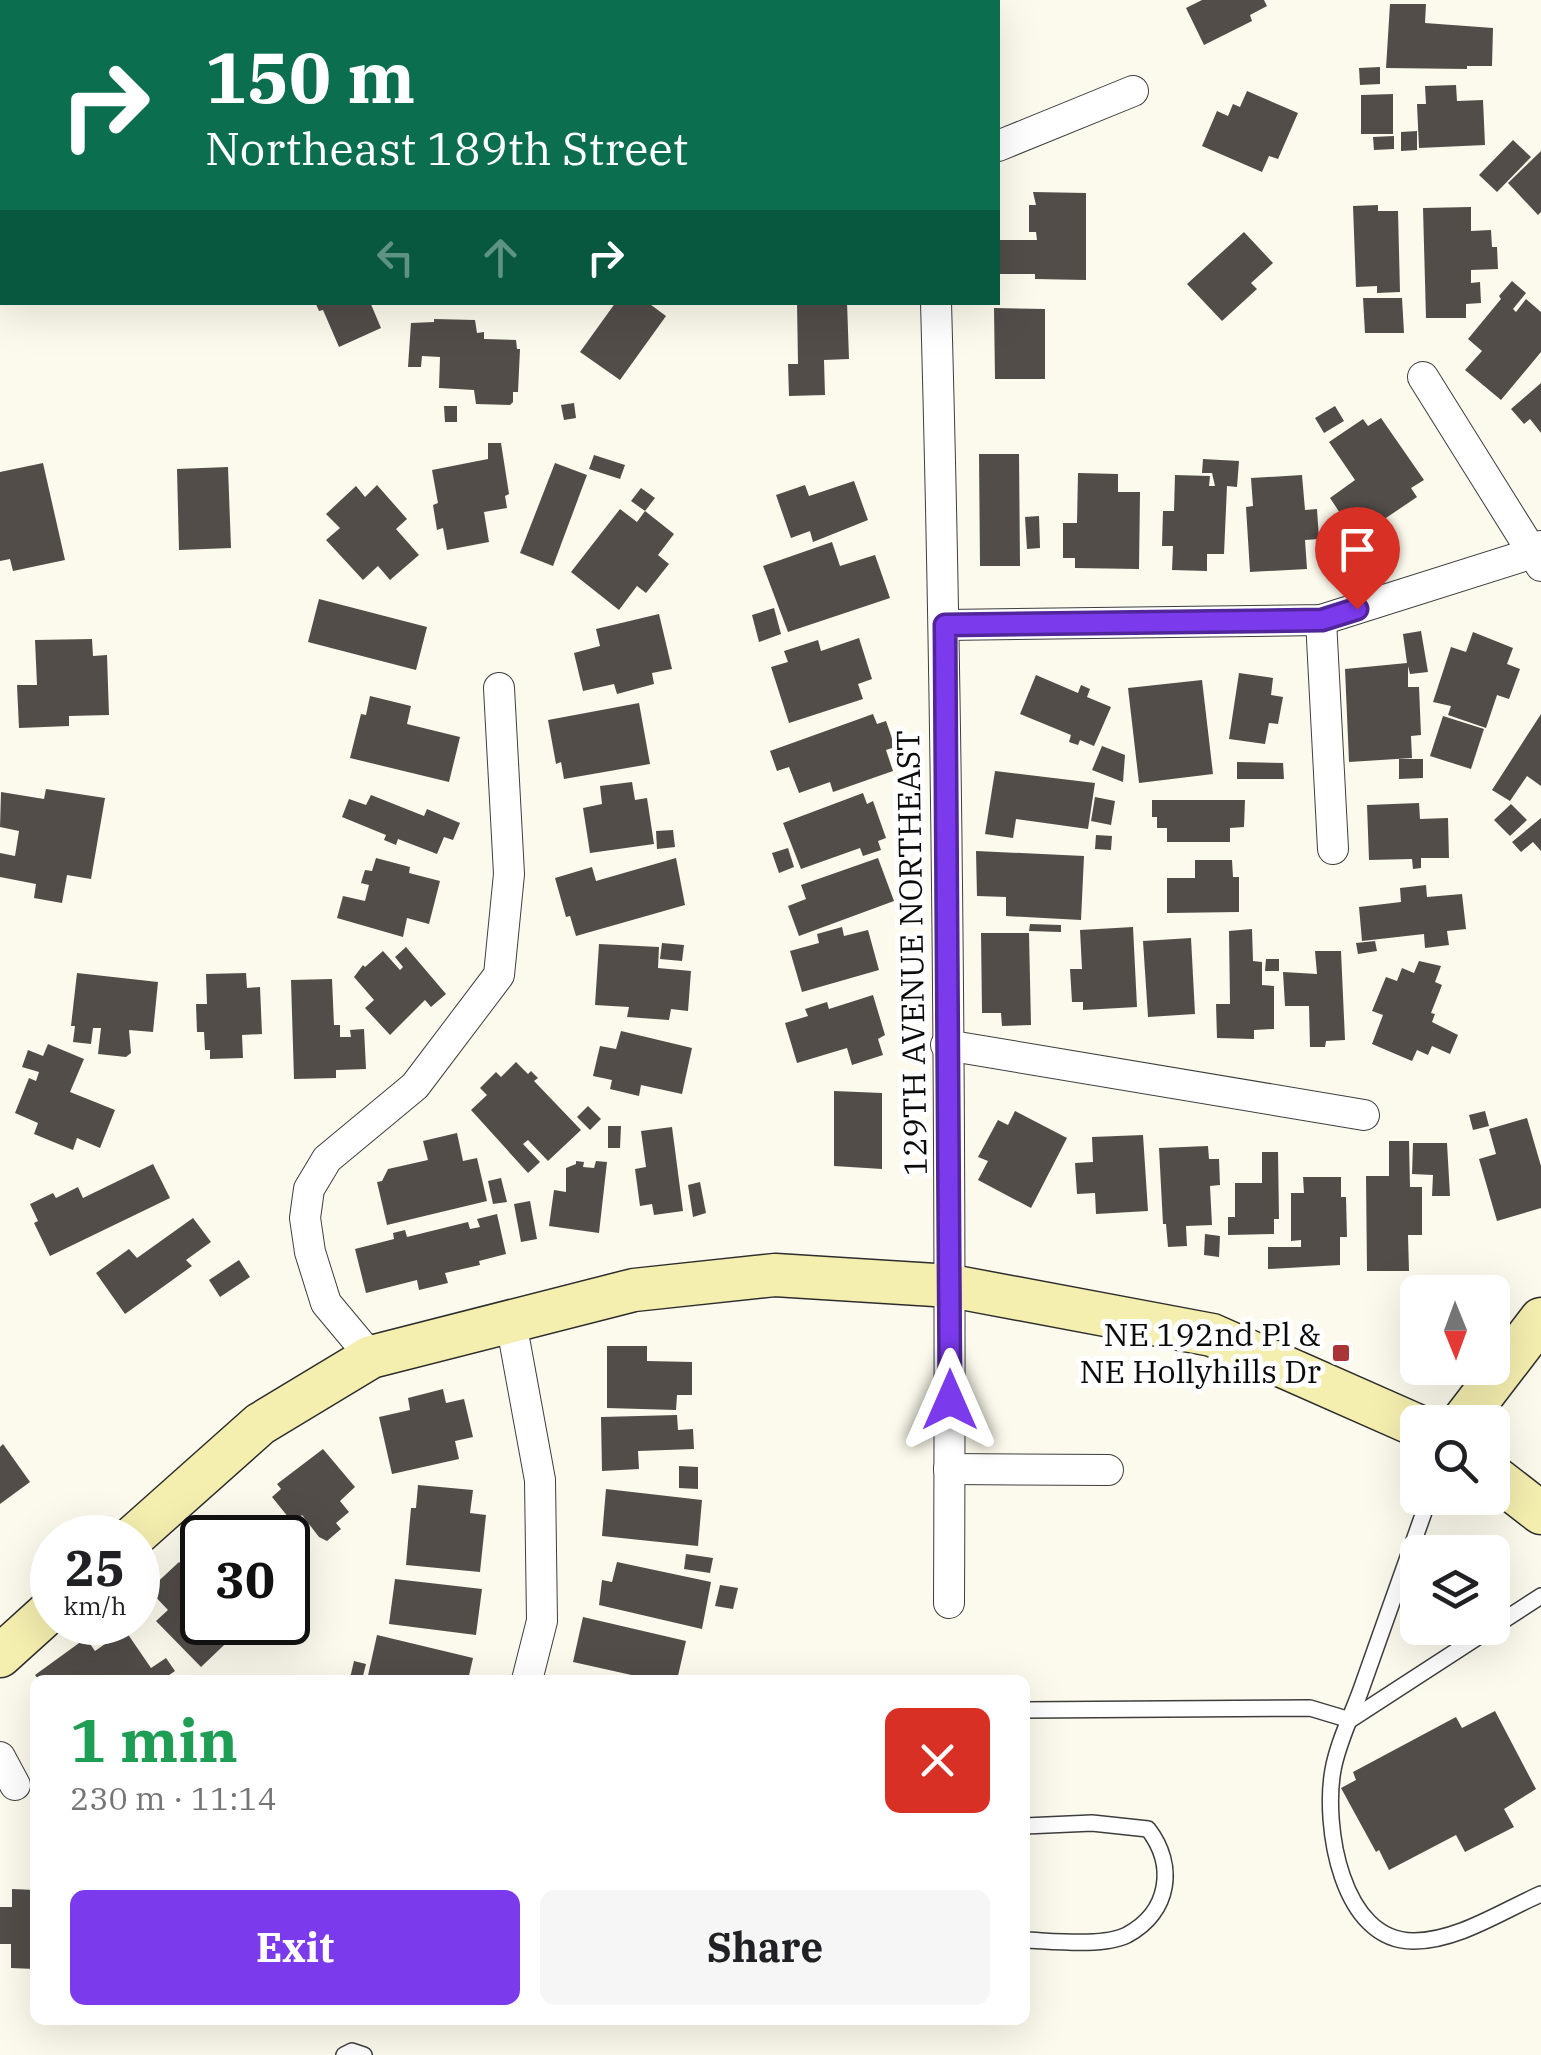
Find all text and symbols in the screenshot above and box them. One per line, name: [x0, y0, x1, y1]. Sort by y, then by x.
text: 150 m: [205, 31, 415, 122]
icon: right: [40, 40, 170, 170]
text: Northeast 189th Street: [205, 119, 688, 177]
icon: left: [368, 230, 423, 285]
icon: ahead: [473, 230, 528, 285]
icon: right: [578, 230, 633, 285]
pin: [1315, 507, 1400, 610]
icon: arrive: [1330, 522, 1385, 577]
street label: 129TH AVENUE NORTHEAST: [886, 730, 936, 1176]
north arrow: [1400, 1275, 1510, 1385]
map controls: [1400, 1275, 1510, 1645]
place label: NE 192nd Pl & NE Hollyhills Dr: [1080, 1313, 1321, 1392]
marker: NE 192nd Pl & NE Hollyhills Dr: [1330, 1342, 1352, 1364]
position arrow: [898, 1348, 1002, 1452]
button: search: [1400, 1405, 1510, 1515]
speed limit sign: 30: [180, 1515, 310, 1645]
text: 25: [65, 1535, 125, 1600]
button: layers: [1400, 1535, 1510, 1645]
text: km/h: [63, 1589, 127, 1622]
text: 1 min: [70, 1700, 238, 1779]
button: close: [885, 1708, 990, 1813]
text: 230 m · 11:14: [70, 1777, 277, 1819]
button: Exit: [70, 1890, 520, 2005]
button: Share: [540, 1890, 990, 2005]

